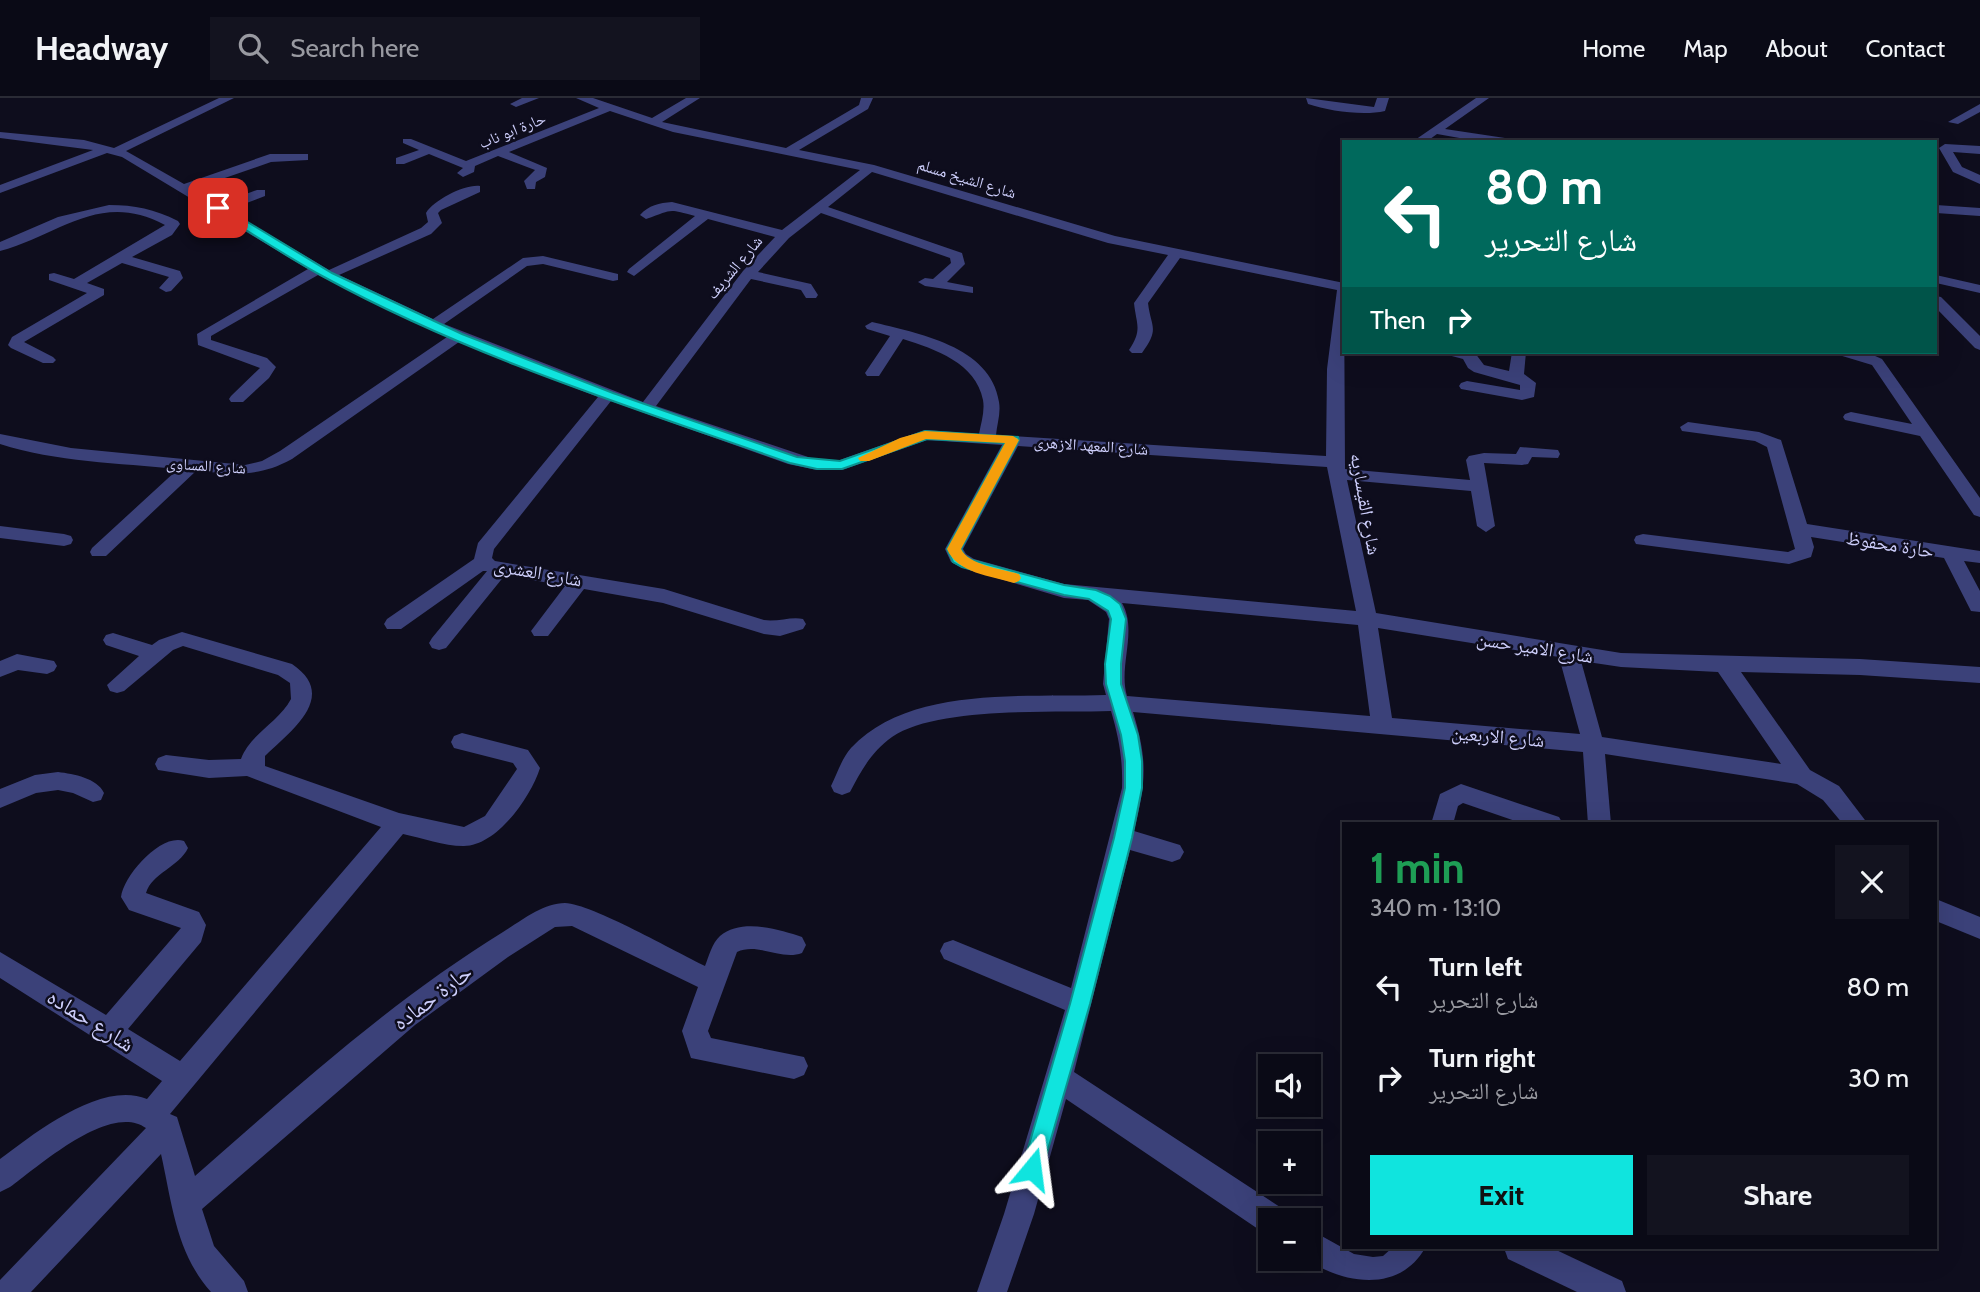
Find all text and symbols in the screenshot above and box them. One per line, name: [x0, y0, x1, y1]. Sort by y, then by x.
search box: [210, 17, 700, 80]
text: Headway: [35, 28, 168, 68]
icon: search: [234, 29, 272, 67]
text: Search here: [290, 32, 419, 64]
text: Home: [1582, 34, 1645, 63]
text: Map: [1683, 34, 1728, 63]
text: About: [1766, 34, 1828, 63]
text: Contact: [1866, 34, 1945, 63]
street label: حارة ابو ناب: [476, 108, 548, 153]
street label: شارع الشيخ مسلم: [915, 154, 1018, 203]
text: 80 m: [1485, 157, 1603, 216]
icon: left: [1370, 168, 1461, 259]
pin: [188, 178, 248, 238]
icon: arrive: [199, 189, 237, 227]
text: شارع التحرير: [1485, 220, 1637, 259]
street label: شارع الشريف: [702, 232, 767, 304]
icon: right: [1440, 301, 1478, 339]
text: Then: [1370, 304, 1426, 336]
street label: شارع المعهد الازهرى: [1033, 432, 1149, 460]
street label: شارع القيساريه: [1345, 451, 1386, 557]
street label: شارع المساوى: [165, 453, 246, 479]
street label: حارة محفوظ: [1844, 526, 1935, 563]
street label: شارع العشرى: [492, 553, 584, 592]
street label: شارع الامير حسن: [1475, 627, 1595, 668]
street label: شارع الاربعين: [1451, 721, 1545, 752]
text: 1 min: [1370, 842, 1465, 894]
button: close: [1835, 845, 1909, 919]
text: 340 m · 13:10: [1370, 894, 1501, 922]
text: Turn left: [1429, 951, 1522, 983]
street label: حارة حماده: [387, 958, 477, 1036]
icon: left: [1370, 968, 1408, 1006]
text: 80 m: [1846, 971, 1909, 1003]
street label: شارع حماده: [42, 982, 140, 1059]
text: شارع التحرير: [1429, 986, 1538, 1014]
text: Turn right: [1429, 1042, 1535, 1074]
map controls: [1258, 1054, 1321, 1271]
button: sound: [1258, 1054, 1321, 1117]
icon: right: [1370, 1059, 1408, 1097]
text: 30 m: [1848, 1062, 1909, 1094]
text: شارع التحرير: [1429, 1077, 1538, 1105]
button: +: [1258, 1131, 1321, 1194]
position arrow: [995, 1132, 1069, 1206]
button: Exit: [1370, 1155, 1633, 1235]
button: Share: [1647, 1155, 1909, 1235]
button: −: [1258, 1208, 1321, 1271]

